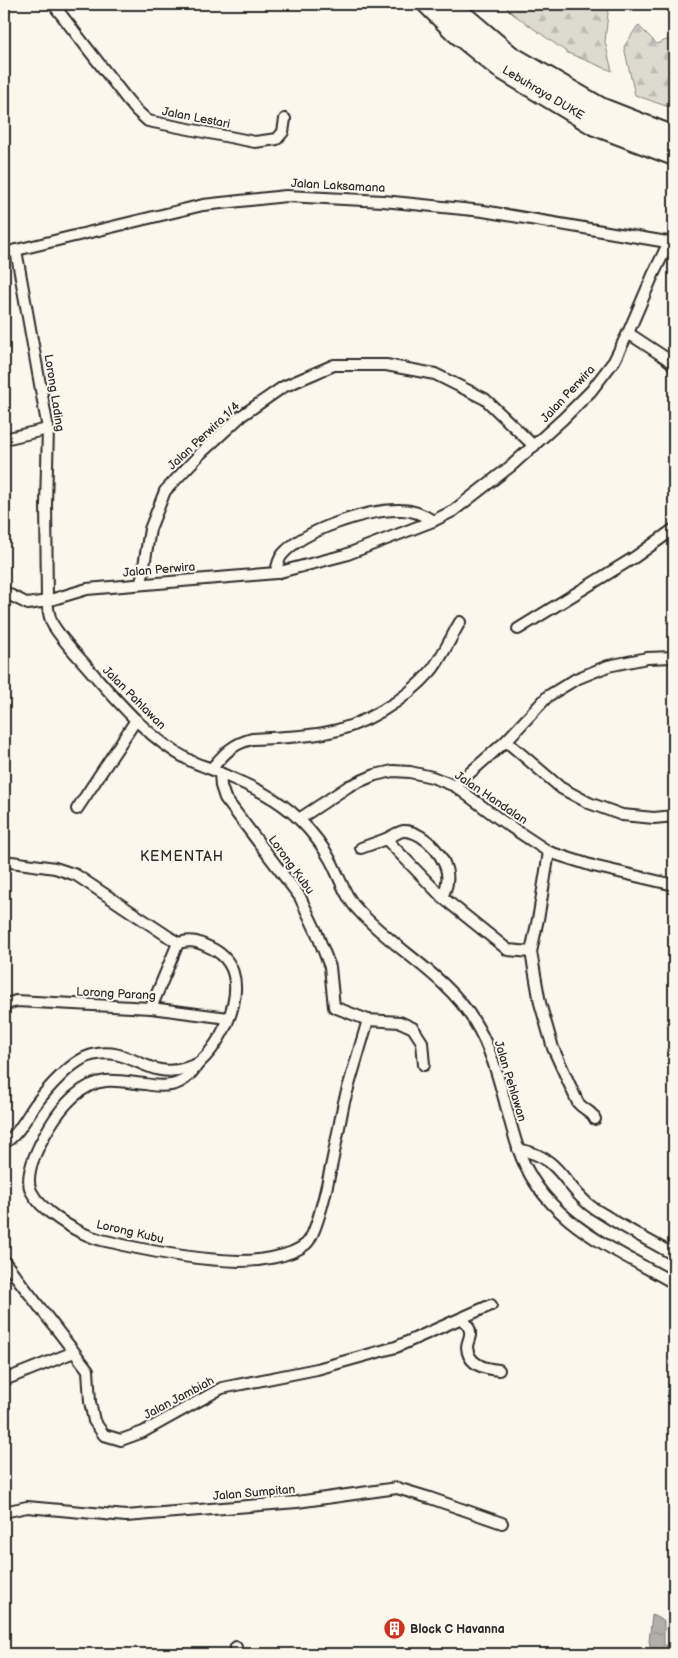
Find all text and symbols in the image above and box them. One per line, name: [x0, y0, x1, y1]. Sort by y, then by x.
street label: Lebuhraya DUKE: [499, 63, 587, 123]
street label: Jalan Lestari: [161, 104, 232, 132]
street label: Jalan Laksamana: [290, 176, 386, 196]
street label: Lorong Lading: [40, 353, 68, 433]
street label: Jalan Perwira: [538, 362, 598, 426]
street label: Jalan Perwira 1/4: [165, 398, 244, 473]
street label: Jalan Perwira: [122, 559, 196, 581]
street label: Jalan Pahlawan: [99, 663, 169, 733]
street label: Jalan Handalan: [452, 768, 530, 828]
street label: Lorong Kubu: [265, 833, 317, 897]
district label: KEMENTAH: [140, 848, 224, 865]
street label: Lorong Parang: [76, 984, 156, 1004]
street label: Jalan Pehlawan: [491, 1039, 530, 1124]
street label: Lorong Kubu: [95, 1217, 165, 1247]
street label: Jalan Jambiah: [141, 1373, 217, 1423]
street label: Jalan Sumpitan: [212, 1482, 296, 1504]
building icon: Block C Havanna: [382, 1617, 406, 1641]
place label: Block C Havanna: [410, 1622, 505, 1637]

